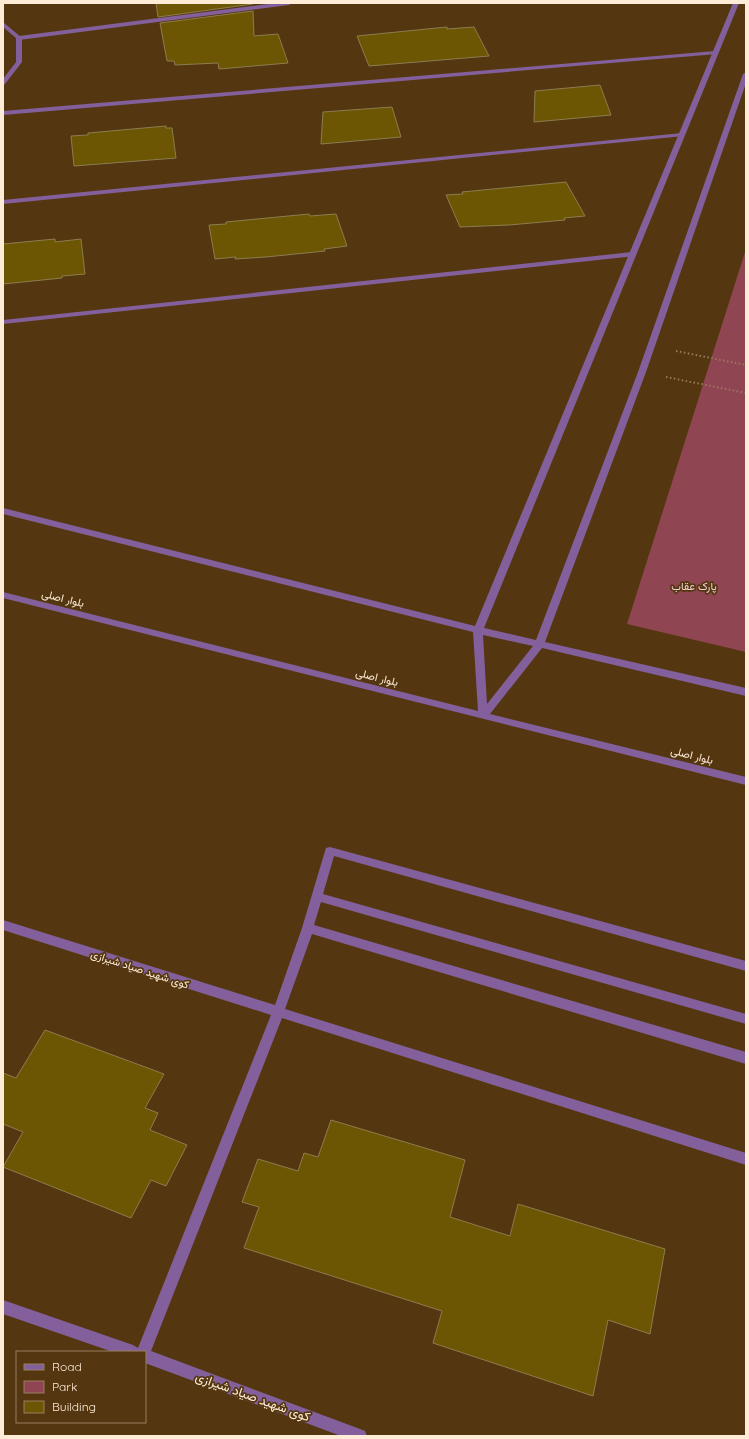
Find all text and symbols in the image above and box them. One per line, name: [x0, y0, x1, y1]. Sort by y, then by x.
park label: پارک عقاب: [671, 579, 717, 594]
street label: بلوار اصلی: [40, 586, 86, 610]
street label: بلوار اصلی: [354, 665, 400, 689]
street label: بلوار اصلی: [669, 743, 715, 767]
street label: کوی شهید صیاد شیرازی: [89, 947, 191, 992]
legend: [16, 1351, 146, 1423]
text: Road: [52, 1359, 82, 1374]
street label: کوی شهید صیاد شیرازی: [193, 1368, 313, 1425]
text: Park: [52, 1379, 77, 1394]
text: Building: [52, 1399, 96, 1414]

